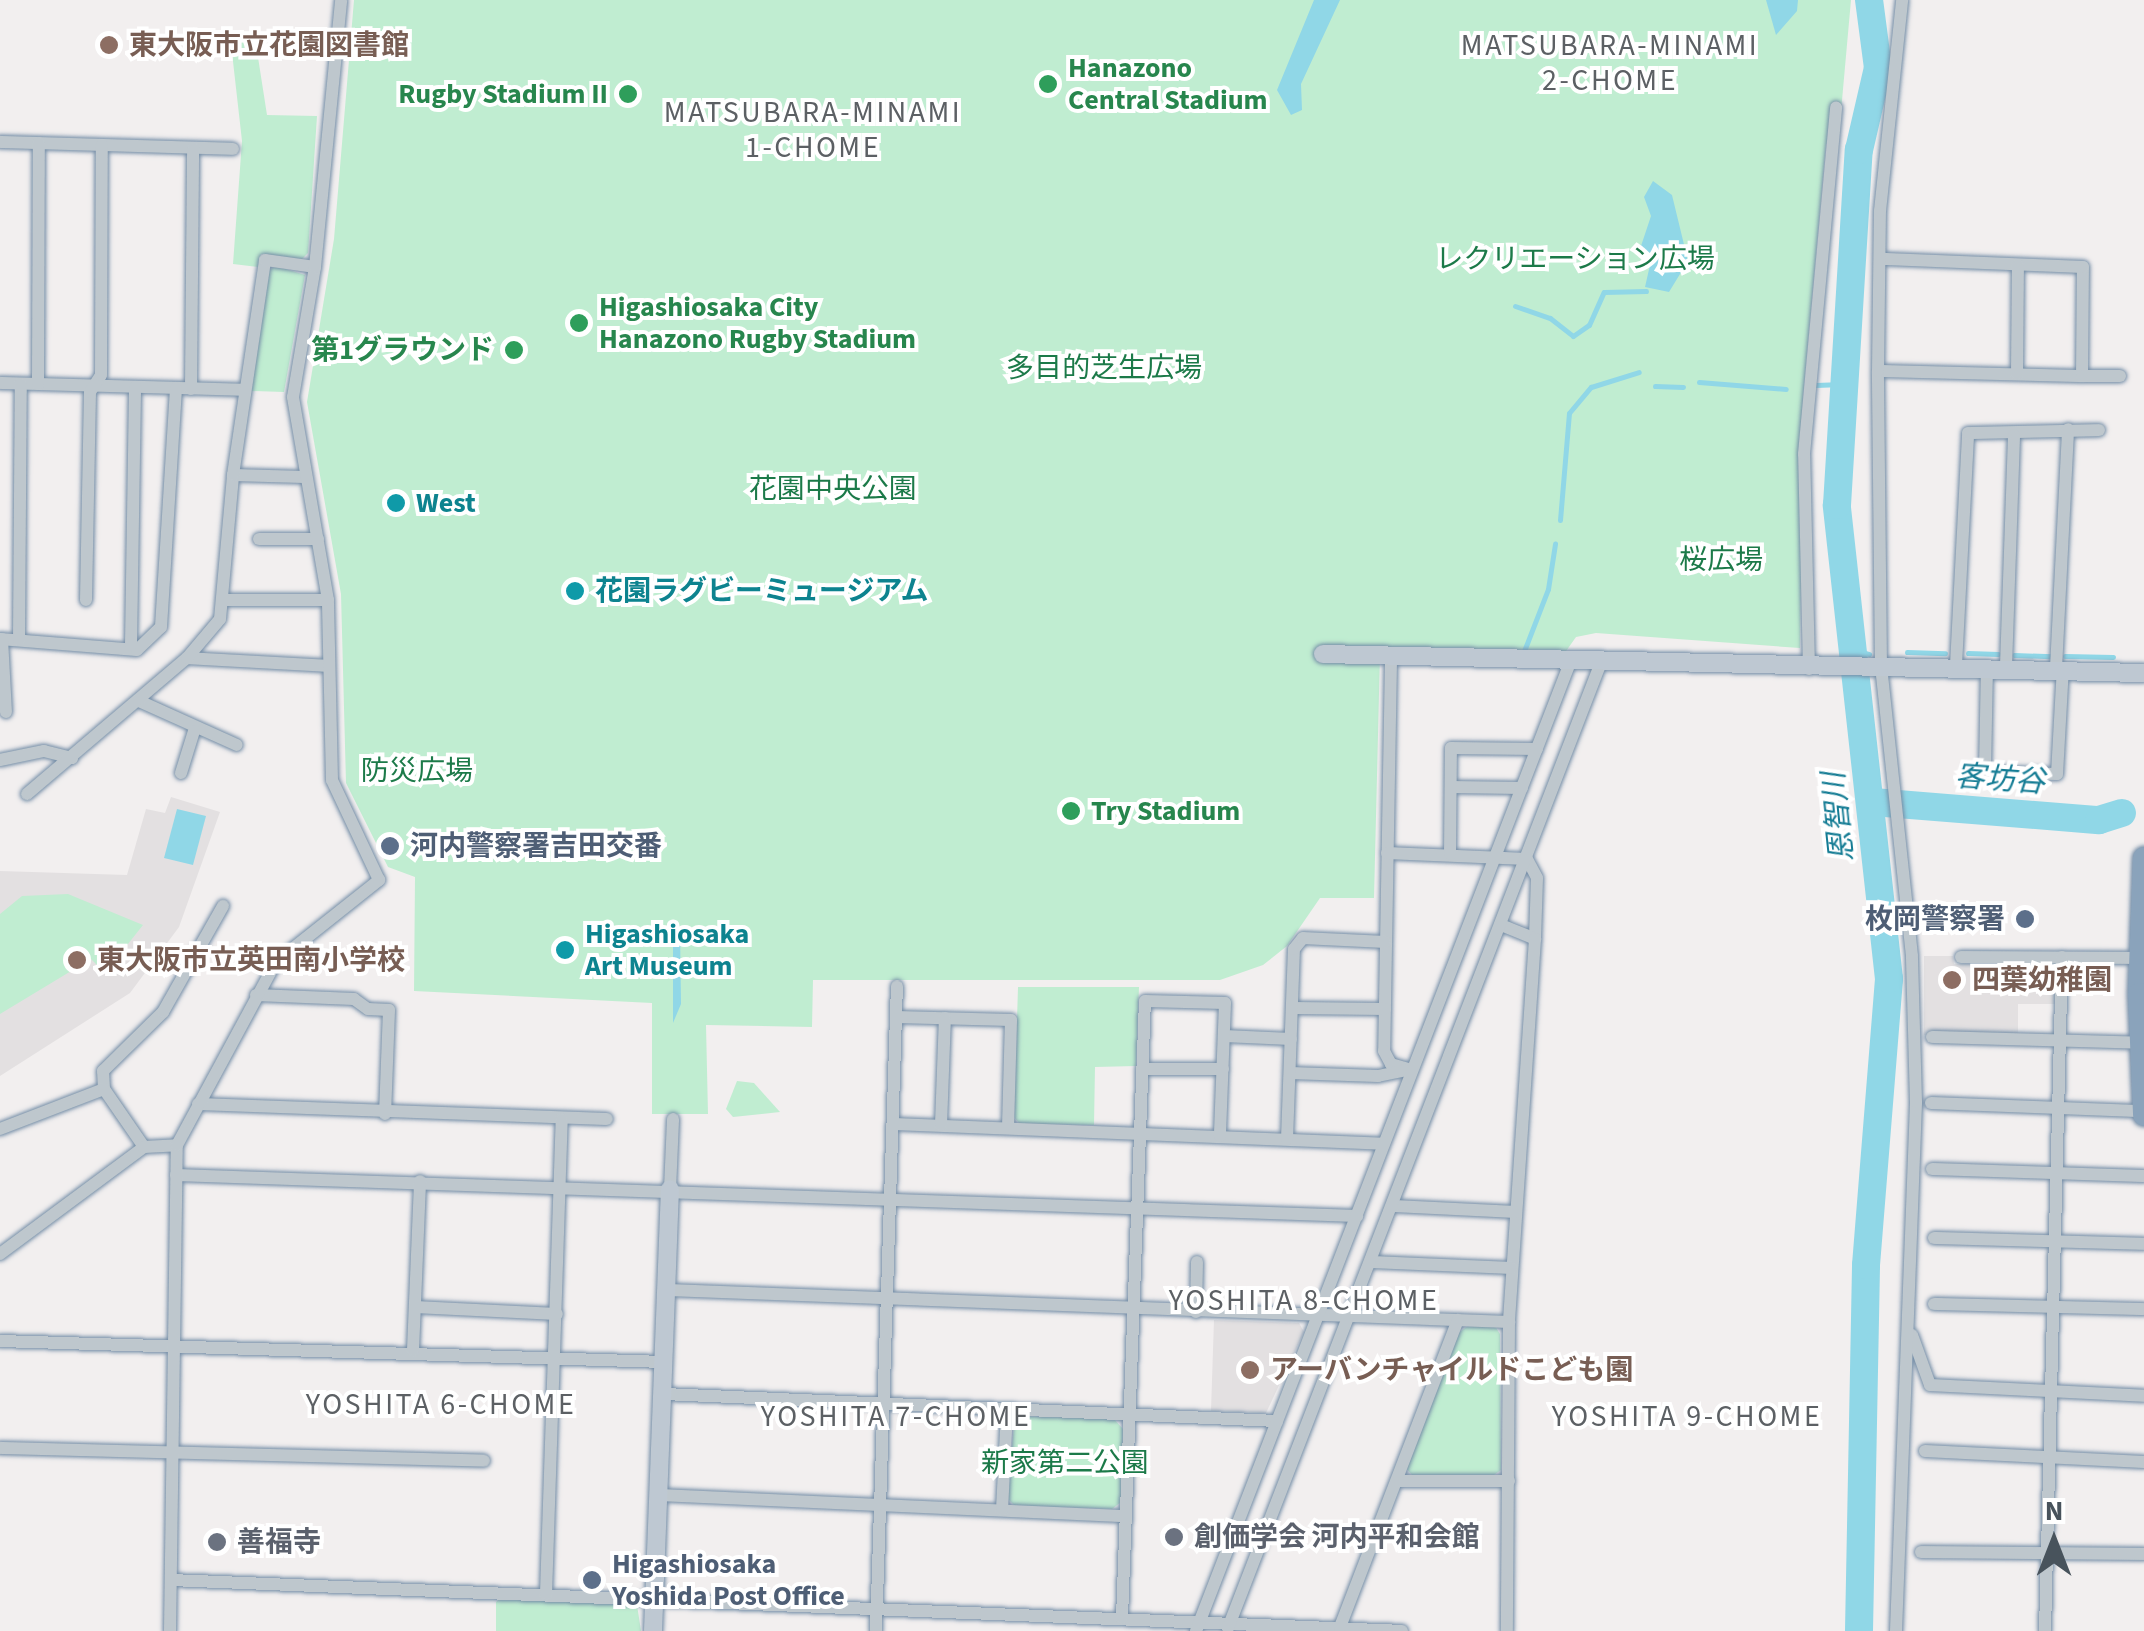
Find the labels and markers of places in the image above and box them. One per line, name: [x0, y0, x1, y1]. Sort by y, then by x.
place label: 東大阪市立花園図書館: [129, 28, 409, 62]
marker: 東大阪市立花園図書館: [98, 34, 120, 56]
place label: Hanazono Central Stadium: [1068, 51, 1268, 117]
marker: Hanazono Central Stadium: [1037, 73, 1059, 95]
place label: Rugby Stadium II: [398, 77, 608, 111]
marker: Rugby Stadium II: [617, 83, 639, 105]
place label: Higashiosaka City Hanazono Rugby Stadium: [599, 290, 916, 356]
marker: Higashiosaka City Hanazono Rugby Stadium: [568, 312, 590, 334]
place label: 第1グラウンド: [311, 333, 494, 367]
marker: 第1グラウンド: [503, 339, 525, 361]
place label: West: [416, 486, 476, 520]
marker: West: [385, 492, 407, 514]
place label: 花園ラグビーミュージアム: [595, 574, 931, 608]
marker: 花園ラグビーミュージアム: [564, 580, 586, 602]
place label: Try Stadium: [1091, 794, 1240, 828]
marker: Try Stadium: [1060, 800, 1082, 822]
place label: 河内警察署吉田交番: [410, 829, 662, 863]
marker: 河内警察署吉田交番: [379, 835, 401, 857]
place label: 枚岡警察署: [1865, 902, 2005, 936]
marker: 枚岡警察署: [2014, 908, 2036, 930]
place label: Higashiosaka Art Museum: [585, 917, 749, 983]
marker: Higashiosaka Art Museum: [554, 939, 576, 961]
place label: 東大阪市立英田南小学校: [97, 943, 405, 977]
marker: 東大阪市立英田南小学校: [66, 949, 88, 971]
place label: 四葉幼稚園: [1972, 963, 2112, 997]
marker: 四葉幼稚園: [1941, 969, 1963, 991]
place label: アーバンチャイルドこども園: [1270, 1353, 1632, 1387]
marker: アーバンチャイルドこども園: [1239, 1359, 1261, 1381]
place label: 創価学会 河内平和会館: [1194, 1520, 1480, 1554]
place label: 善福寺: [237, 1525, 321, 1559]
marker: 創価学会 河内平和会館: [1163, 1526, 1185, 1548]
marker: 善福寺: [206, 1531, 228, 1553]
place label: Higashiosaka Yoshida Post Office: [612, 1547, 845, 1613]
marker: Higashiosaka Yoshida Post Office: [581, 1569, 603, 1591]

